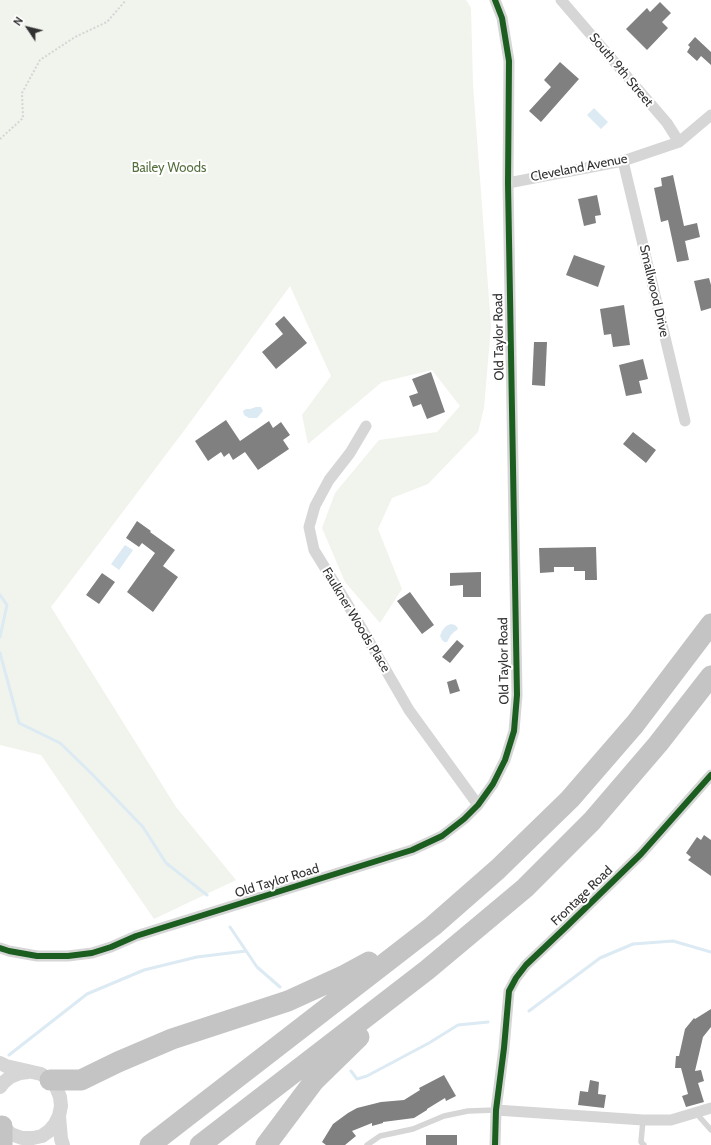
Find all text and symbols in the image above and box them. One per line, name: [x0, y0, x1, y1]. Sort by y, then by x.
north arrow: [8, 8, 48, 48]
text: N: [10, 14, 26, 28]
street label: South 9th Street: [586, 30, 656, 110]
street label: Cleveland Avenue: [529, 151, 629, 185]
park label: Bailey Woods: [132, 160, 206, 176]
street label: Smallwood Drive: [636, 243, 672, 339]
street label: Old Taylor Road: [490, 293, 508, 381]
street label: Faulkner Woods Place: [318, 565, 394, 675]
street label: Old Taylor Road: [495, 617, 513, 705]
street label: Old Taylor Road: [233, 861, 321, 901]
street label: Frontage Road: [548, 863, 616, 929]

